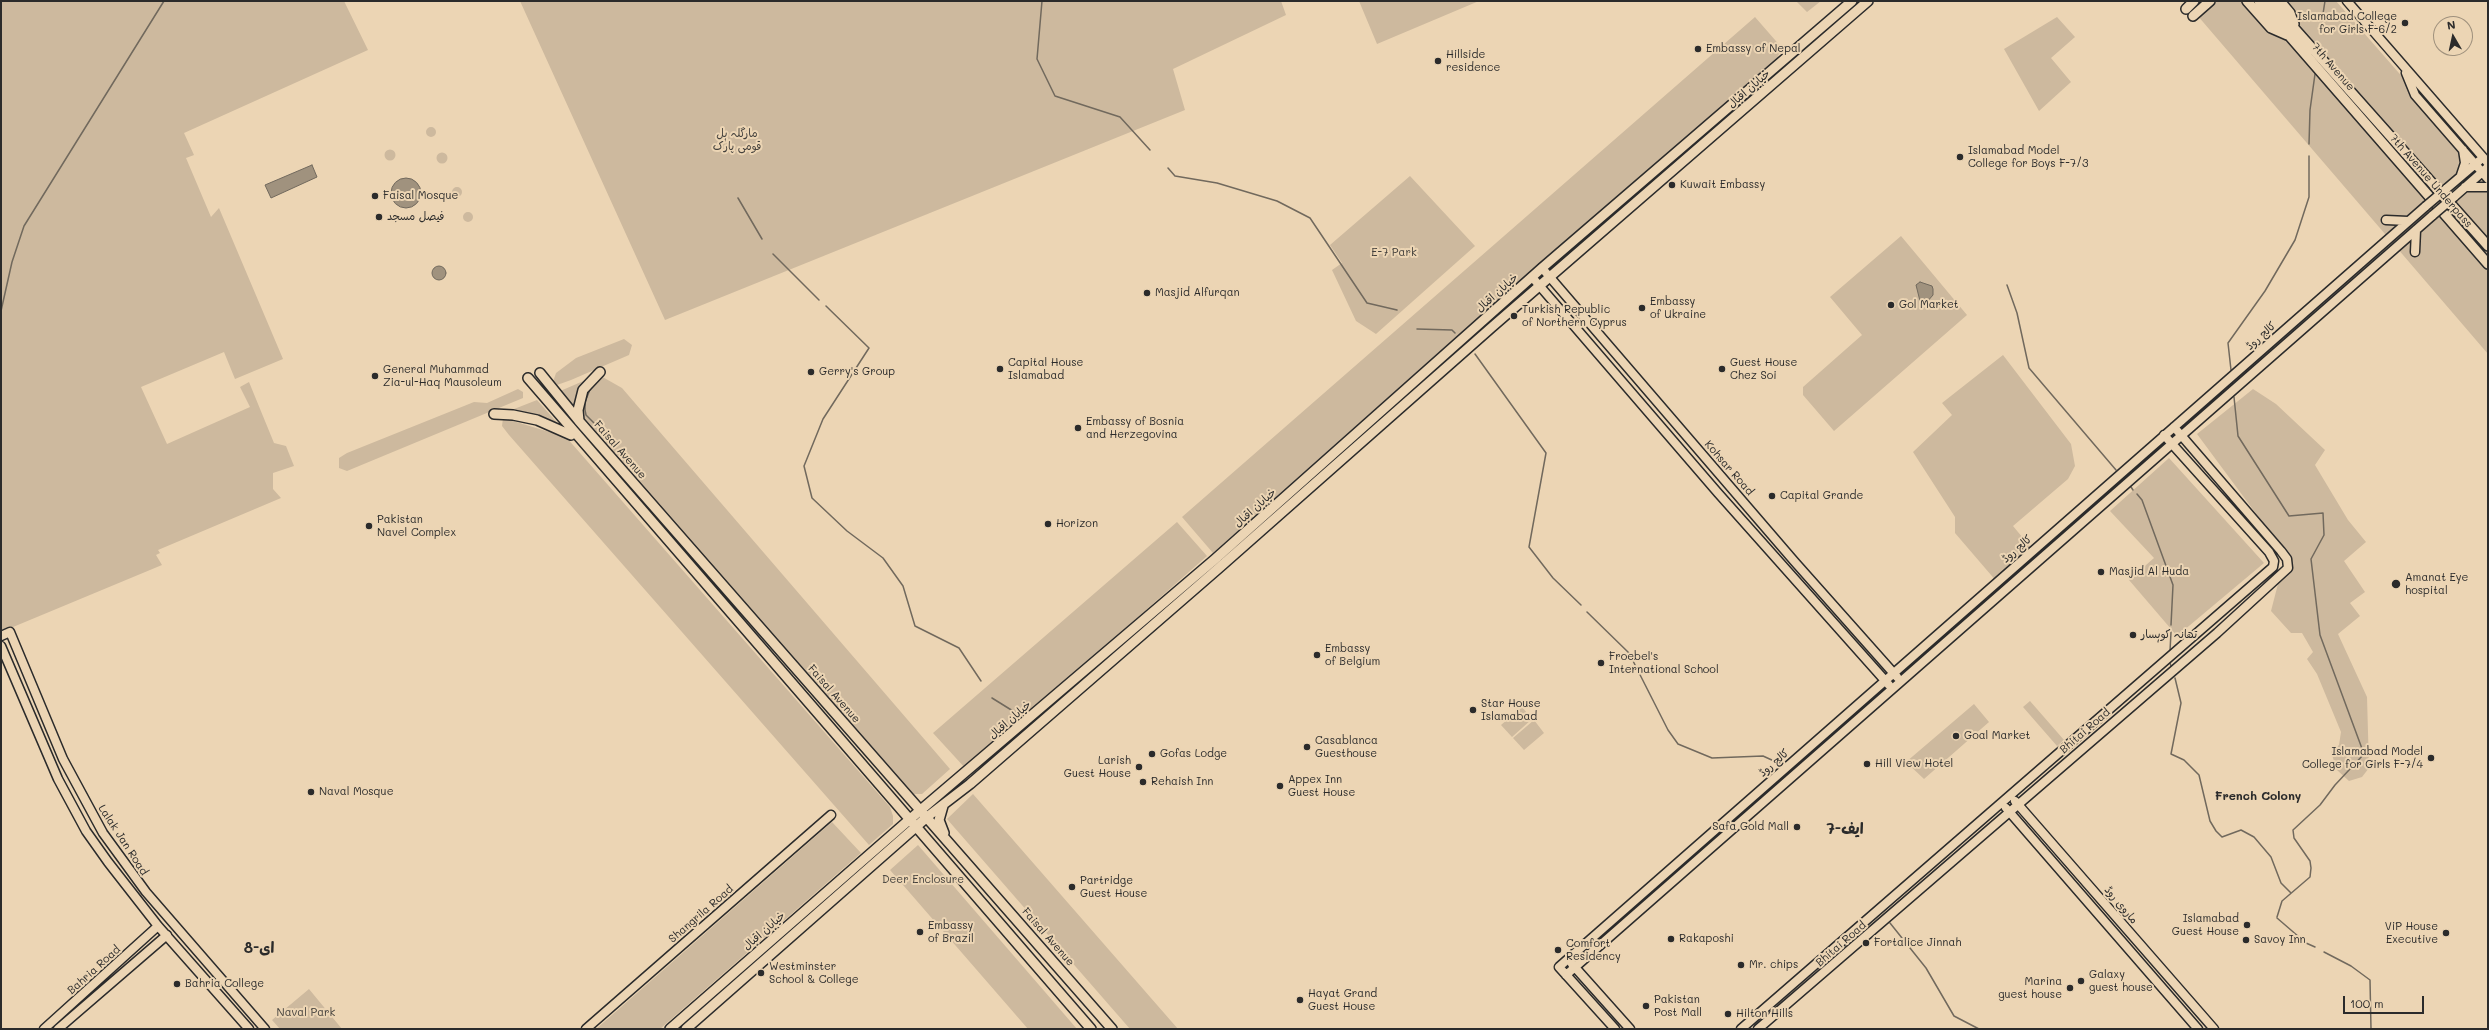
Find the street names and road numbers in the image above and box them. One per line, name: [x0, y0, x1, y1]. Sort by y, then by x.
street label: 7th Avenue: [2309, 41, 2357, 93]
street label: خیابان اقبال: [1725, 67, 1773, 111]
street label: 7th Avenue Underpass: [2387, 132, 2475, 230]
street label: خیابان اقبال: [1473, 271, 1521, 315]
street label: کالج روڈ: [2243, 319, 2279, 353]
street label: Faisal Avenue: [591, 418, 649, 482]
street label: Kohsar Road: [1702, 438, 1756, 498]
street label: خیابان اقبال: [1231, 486, 1279, 530]
street label: کالج روڈ: [1999, 532, 2035, 566]
street label: Faisal Avenue: [805, 662, 863, 726]
street label: خیابان اقبال: [986, 698, 1034, 742]
street label: Bhitai Road: [2057, 706, 2113, 756]
street label: کالج روڈ: [1756, 746, 1792, 780]
street label: Lalak Jan Road: [95, 802, 151, 878]
street label: Shangrila Road: [666, 882, 736, 946]
street label: ماروی روڈ: [2101, 883, 2141, 927]
street label: Faisal Avenue: [1019, 905, 1077, 969]
street label: خیابان اقبال: [740, 909, 788, 953]
street label: Bhitai Road: [1813, 919, 1869, 969]
street label: Bahria Road: [65, 943, 123, 997]

